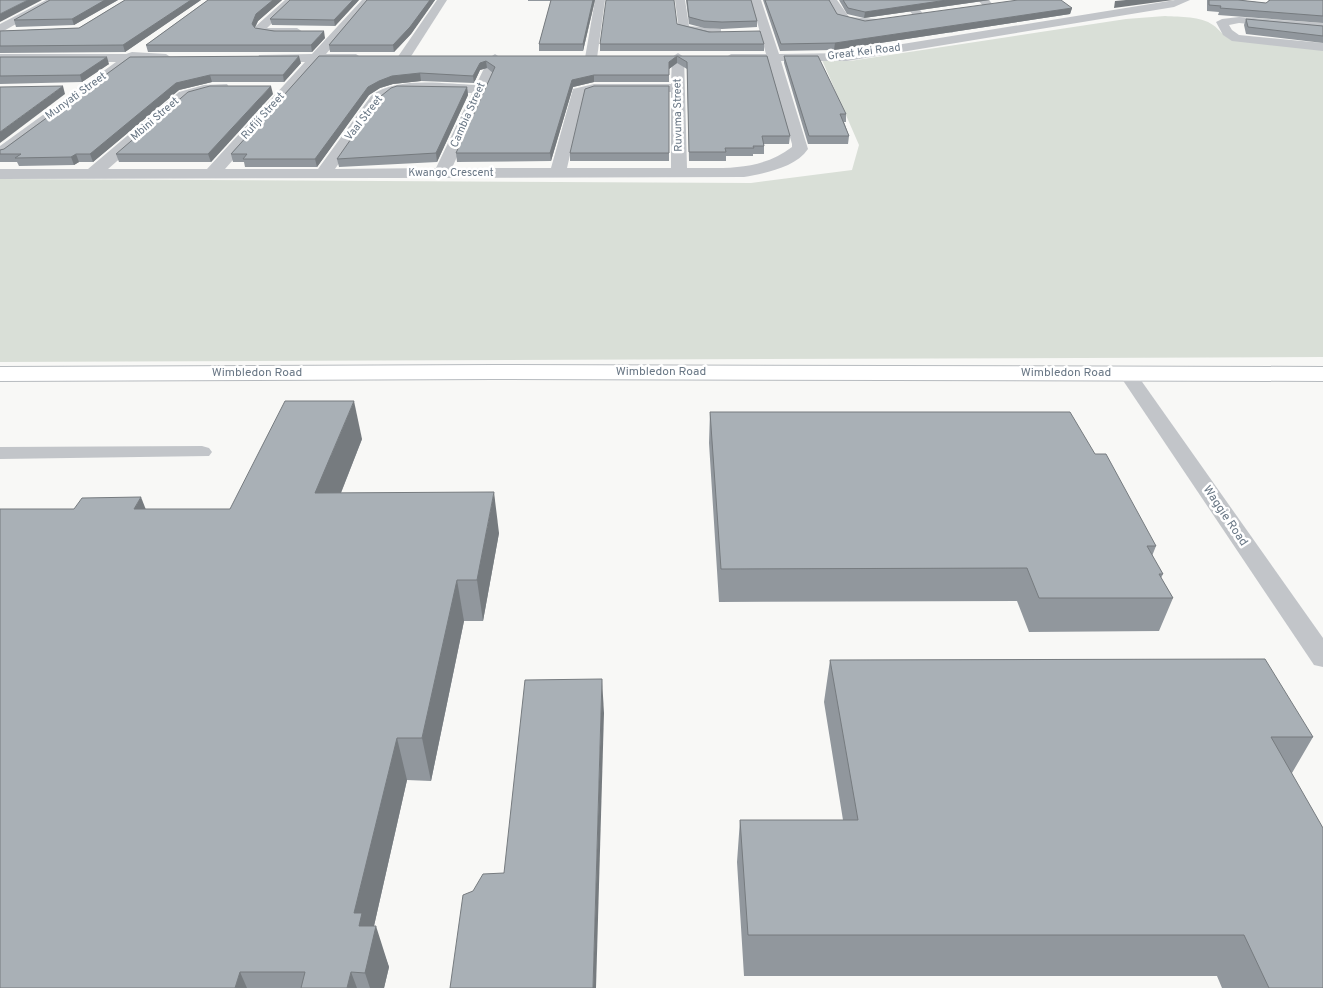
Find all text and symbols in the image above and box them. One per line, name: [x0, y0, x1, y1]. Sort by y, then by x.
street label: Great Kei Road: [827, 41, 901, 63]
street label: Munyati Street: [43, 69, 109, 123]
street label: Ruvuma Street: [670, 78, 686, 152]
street label: Cambia Street: [447, 80, 489, 150]
street label: Rufiji Street: [238, 90, 288, 142]
street label: Vaal Street: [342, 93, 386, 143]
street label: Mbini Street: [128, 94, 182, 144]
street label: Kwango Crescent: [408, 166, 494, 180]
street label: Wimbledon Road: [616, 364, 706, 380]
street label: Wimbledon Road: [212, 365, 302, 381]
street label: Wimbledon Road: [1021, 365, 1111, 381]
street label: Waggie Road: [1199, 483, 1251, 549]

